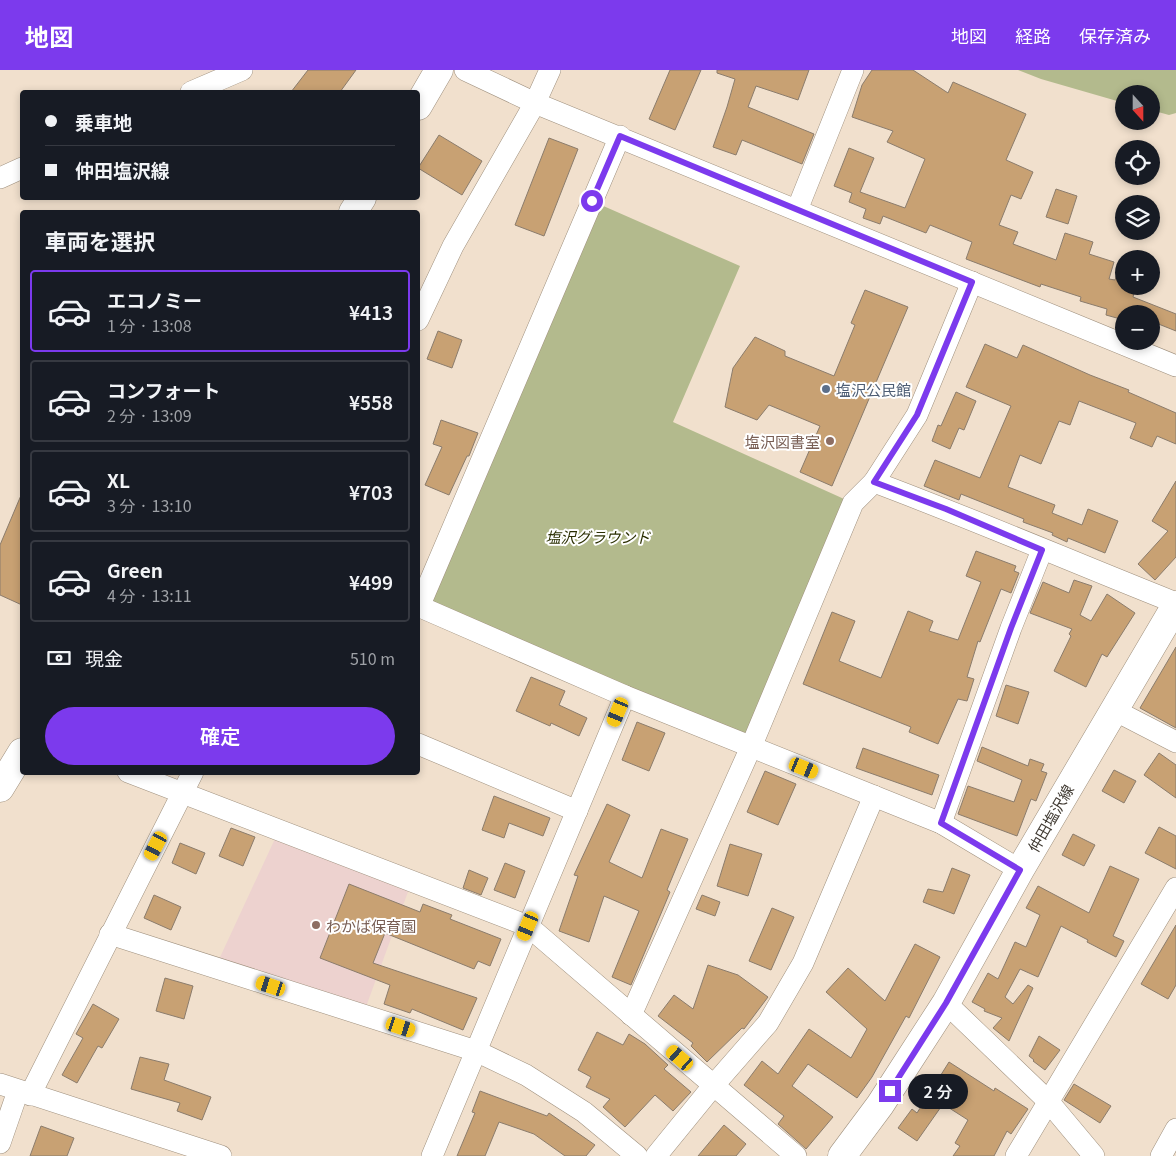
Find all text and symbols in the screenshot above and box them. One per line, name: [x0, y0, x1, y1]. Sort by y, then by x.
text: 地図: [25, 18, 73, 53]
text: 地図: [951, 22, 987, 48]
text: 経路: [1015, 22, 1051, 48]
text: 保存済み: [1079, 22, 1151, 48]
north arrow: [1115, 85, 1160, 130]
map controls: [1115, 85, 1160, 350]
text: 乗車地: [75, 108, 132, 135]
button: locate: [1115, 140, 1160, 185]
text: 仲田塩沢線: [75, 156, 170, 183]
route start: [581, 190, 603, 212]
button: layers: [1115, 195, 1160, 240]
text: 車両を選択: [45, 224, 155, 256]
button: +: [1115, 250, 1160, 295]
text: エコノミー: [107, 286, 202, 313]
icon: car: [47, 289, 92, 334]
text: ¥413: [349, 298, 393, 325]
button: −: [1115, 305, 1160, 350]
text: 1 分 · 13:08: [107, 313, 192, 337]
text: コンフォート: [107, 376, 220, 403]
icon: car: [47, 379, 92, 424]
place label: 塩沢公民館: [836, 379, 911, 400]
marker: 塩沢公民館: [820, 383, 832, 395]
text: ¥558: [349, 388, 393, 415]
text: 2 分 · 13:09: [107, 403, 192, 427]
place label: 塩沢図書室: [745, 431, 820, 452]
marker: 塩沢図書室: [824, 435, 836, 447]
text: XL: [107, 466, 130, 493]
icon: car: [47, 469, 92, 514]
text: ¥703: [349, 478, 393, 505]
text: 3 分 · 13:10: [107, 493, 192, 517]
park label: 塩沢グラウンド: [545, 526, 651, 547]
text: Green: [107, 556, 163, 583]
icon: car: [47, 559, 92, 604]
text: ¥499: [349, 568, 393, 595]
text: 4 分 · 13:11: [107, 583, 192, 607]
icon: cash: [45, 644, 73, 672]
text: 現金: [85, 644, 123, 671]
text: 510 m: [350, 646, 395, 670]
car: [605, 695, 630, 729]
button: 確定: [45, 707, 395, 765]
car: [787, 755, 820, 781]
street label: 仲田塩沢線: [1022, 780, 1078, 856]
car: [142, 829, 169, 863]
car: [515, 909, 540, 943]
place label: わかば保育園: [326, 915, 416, 936]
marker: わかば保育園: [310, 919, 322, 931]
car: [254, 974, 287, 998]
car: [384, 1015, 417, 1039]
car: [663, 1042, 696, 1074]
callout: 2 分: [908, 1074, 968, 1108]
text: 2 分: [924, 1079, 952, 1103]
route end: [879, 1080, 901, 1102]

